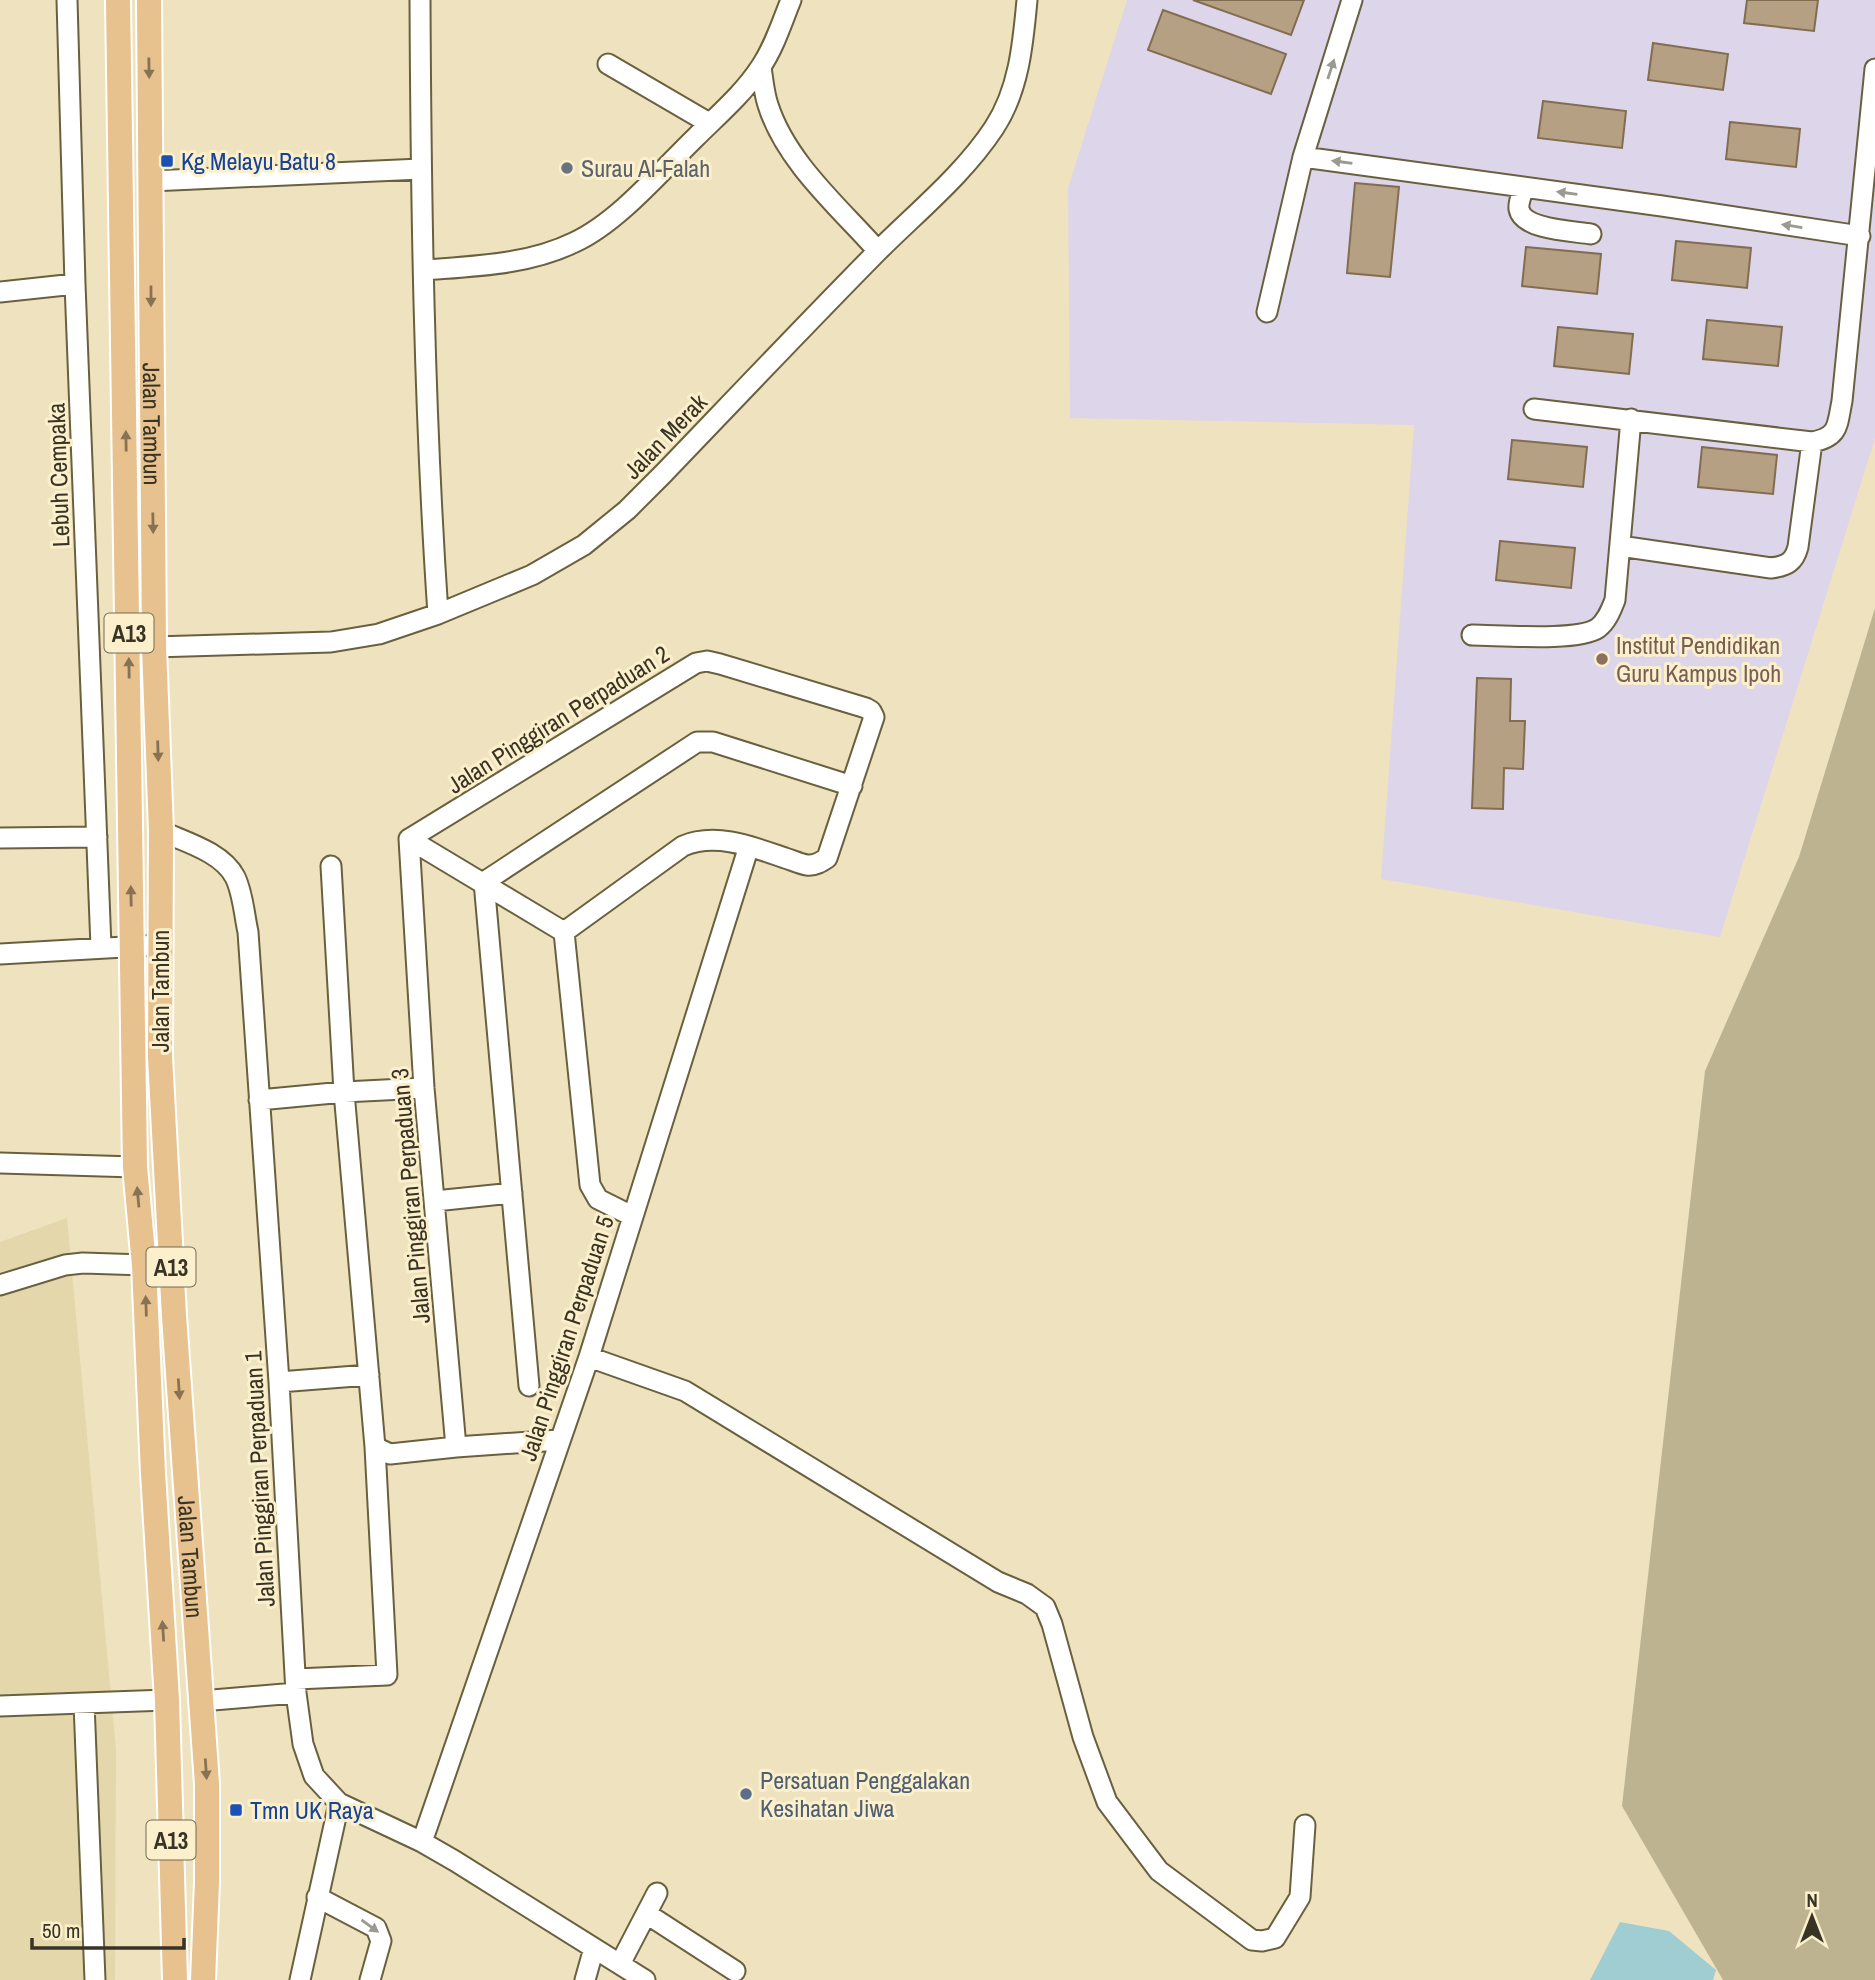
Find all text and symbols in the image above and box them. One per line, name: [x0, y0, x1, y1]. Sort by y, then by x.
one-way arrow: [144, 57, 155, 79]
one-way arrow: [1326, 58, 1336, 79]
place label: Kg Melayu Batu 8: [181, 145, 336, 177]
place label: Surau Al-Falah: [581, 152, 710, 184]
marker: Kg Melayu Batu 8: [159, 153, 175, 169]
one-way arrow: [1330, 157, 1352, 168]
marker: Surau Al-Falah: [559, 160, 575, 176]
one-way arrow: [1556, 188, 1578, 199]
one-way arrow: [1781, 220, 1803, 231]
one-way arrow: [145, 285, 157, 307]
street label: Jalan Tambun: [136, 363, 169, 485]
street label: Jalan Merak: [616, 386, 714, 486]
street label: Lebuh Cempaka: [39, 402, 77, 548]
one-way arrow: [120, 430, 132, 452]
one-way arrow: [147, 512, 158, 534]
road number: A13: [104, 614, 154, 652]
place label: Institut Pendidikan Guru Kampus Ipoh: [1616, 629, 1781, 689]
street label: Jalan Pinggiran Perpaduan 2: [441, 638, 675, 800]
marker: Institut Pendidikan Guru Kampus Ipoh: [1594, 651, 1610, 667]
one-way arrow: [123, 657, 135, 679]
one-way arrow: [152, 740, 163, 762]
one-way arrow: [126, 885, 137, 907]
street label: Jalan Tambun: [144, 930, 176, 1052]
street label: Jalan Pinggiran Perpaduan 3: [383, 1067, 437, 1325]
one-way arrow: [132, 1186, 143, 1208]
street label: Jalan Pinggiran Perpaduan 5: [511, 1211, 621, 1465]
road number: A13: [146, 1248, 196, 1286]
one-way arrow: [140, 1295, 151, 1317]
street label: Jalan Pinggiran Perpaduan 1: [236, 1350, 282, 1608]
one-way arrow: [173, 1378, 184, 1400]
street label: Jalan Tambun: [171, 1495, 211, 1619]
one-way arrow: [157, 1620, 168, 1642]
one-way arrow: [201, 1758, 212, 1780]
place label: Persatuan Penggalakan Kesihatan Jiwa: [760, 1764, 970, 1824]
marker: Persatuan Penggalakan Kesihatan Jiwa: [738, 1786, 754, 1802]
place label: Tmn UK Raya: [250, 1794, 374, 1826]
marker: Tmn UK Raya: [228, 1802, 244, 1818]
road number: A13: [146, 1820, 196, 1859]
north arrow: [1777, 1882, 1847, 1952]
text: N: [1806, 1887, 1818, 1913]
scale bar: [32, 1906, 184, 1950]
text: 50 m: [42, 1916, 80, 1945]
one-way arrow: [360, 1919, 379, 1933]

